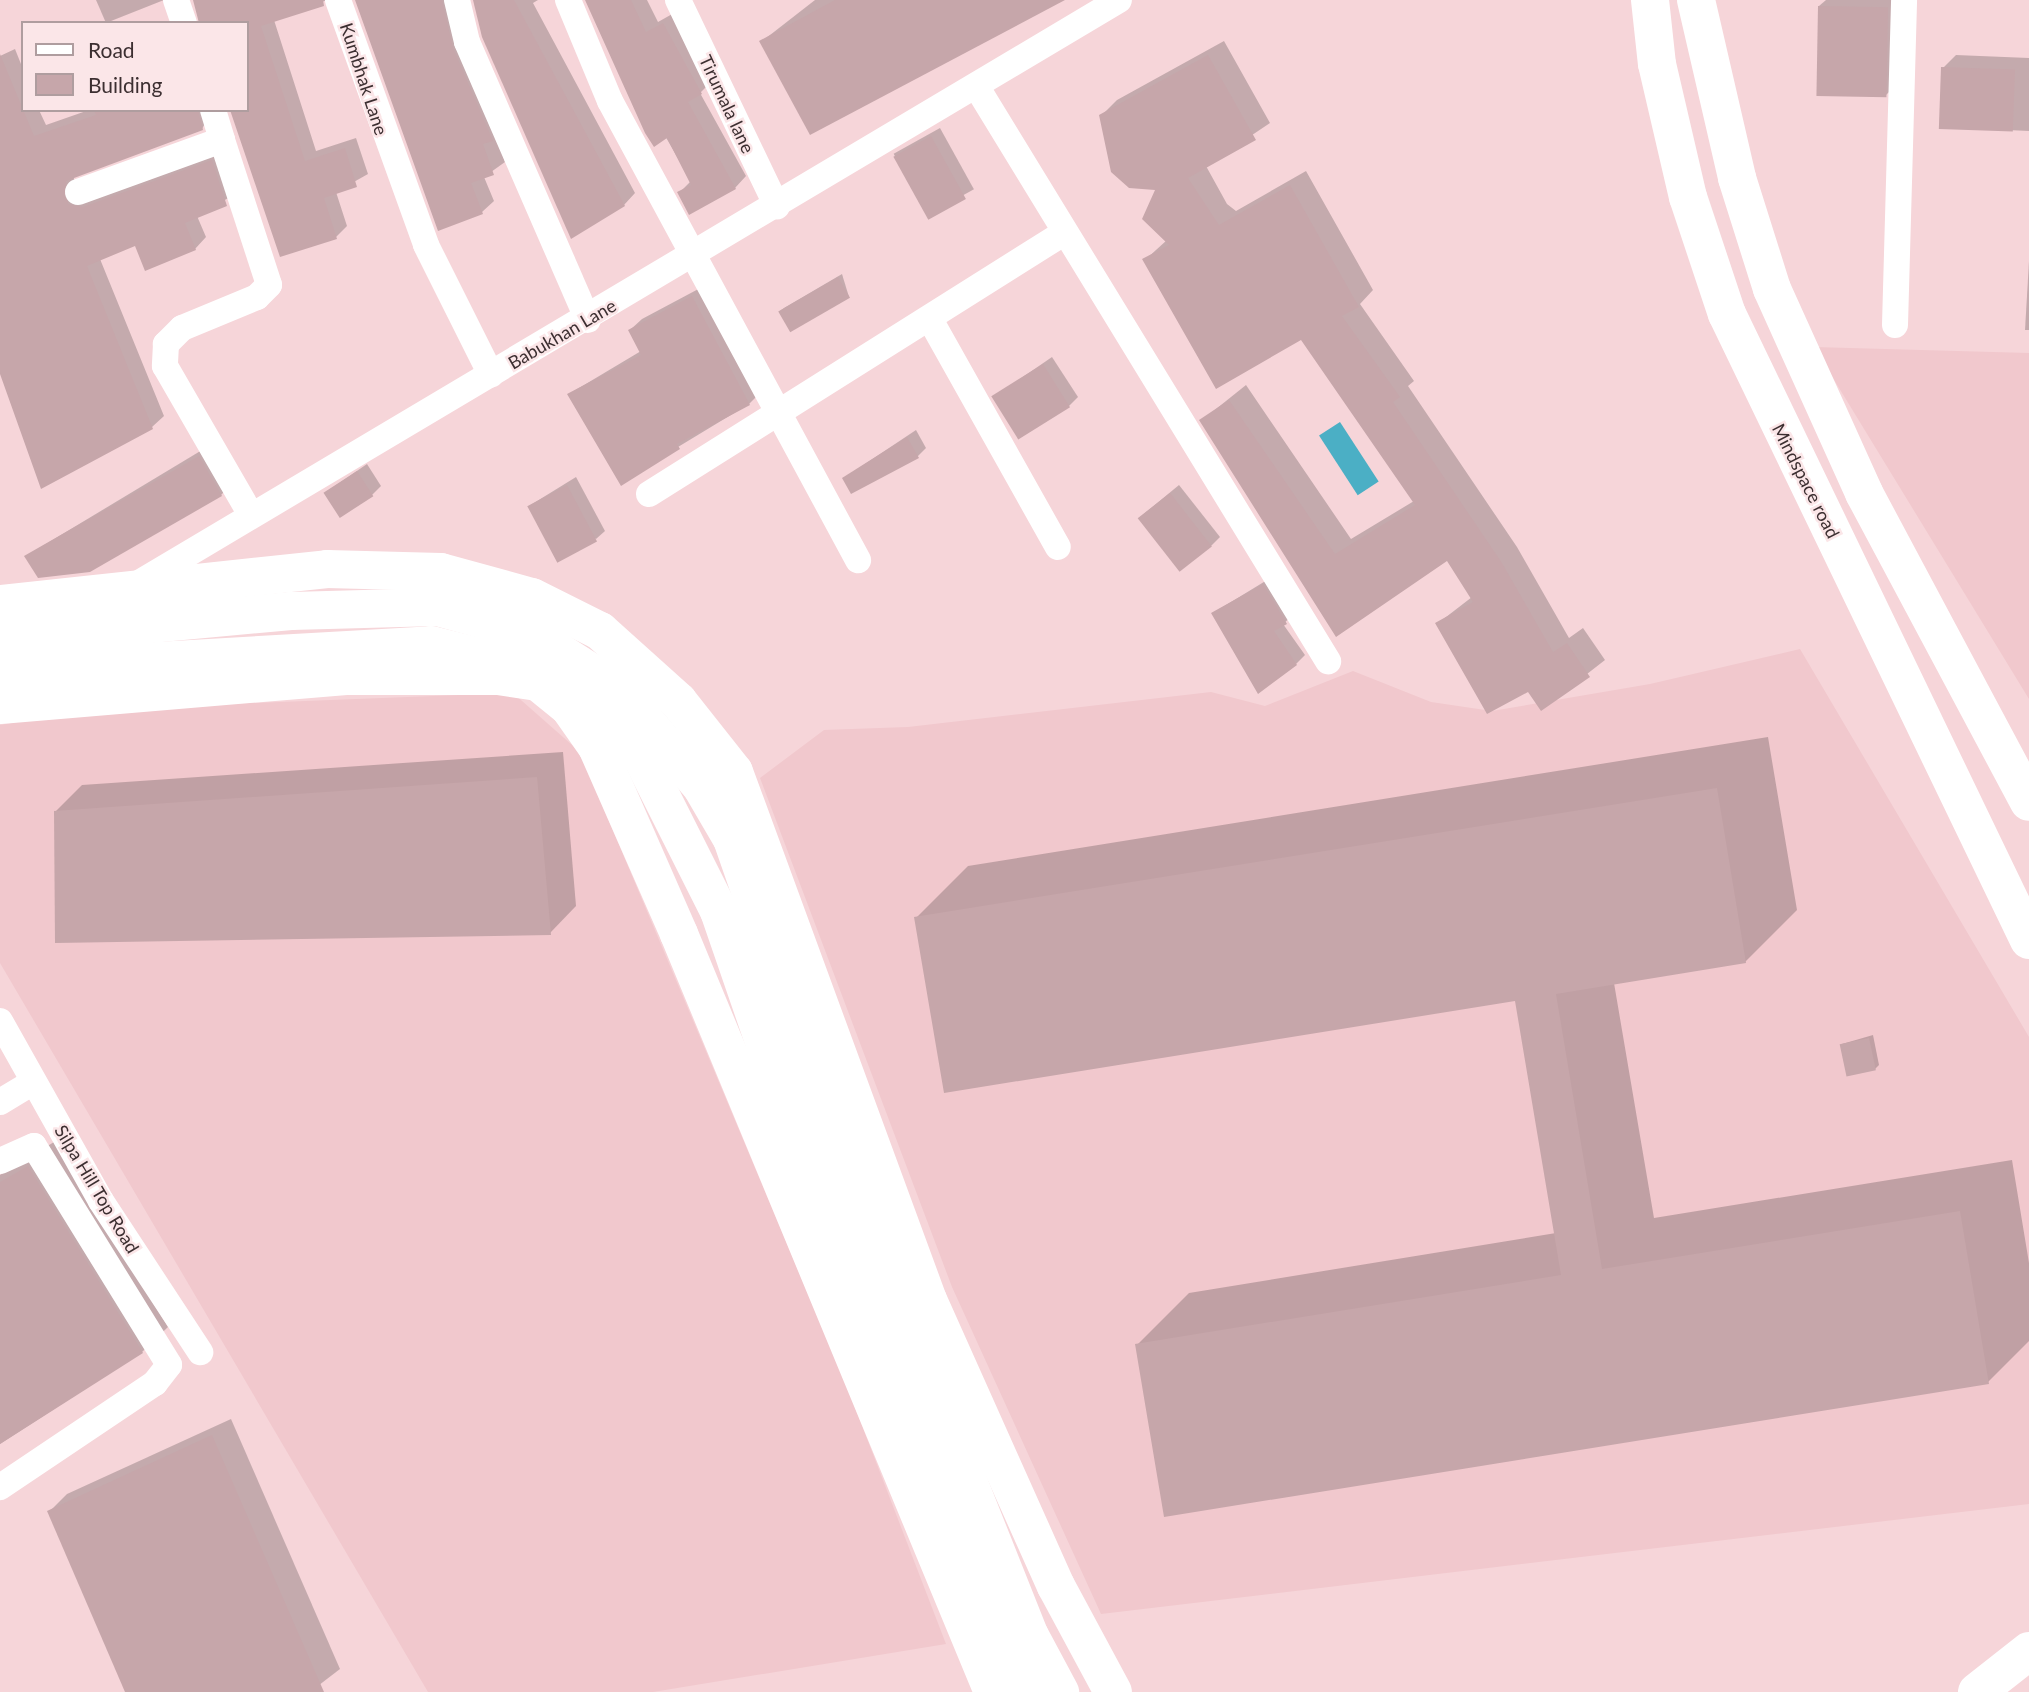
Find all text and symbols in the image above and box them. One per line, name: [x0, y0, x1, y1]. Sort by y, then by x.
street label: Kumbhak Lane: [336, 20, 392, 138]
legend: [21, 21, 248, 112]
text: Road: [88, 37, 135, 62]
street label: Tirumala lane: [695, 52, 759, 156]
text: Building: [88, 72, 163, 97]
street label: Babukhan Lane: [504, 294, 620, 374]
street label: Mindspace road: [1768, 420, 1844, 542]
street label: Silpa Hill Top Road: [50, 1121, 144, 1257]

